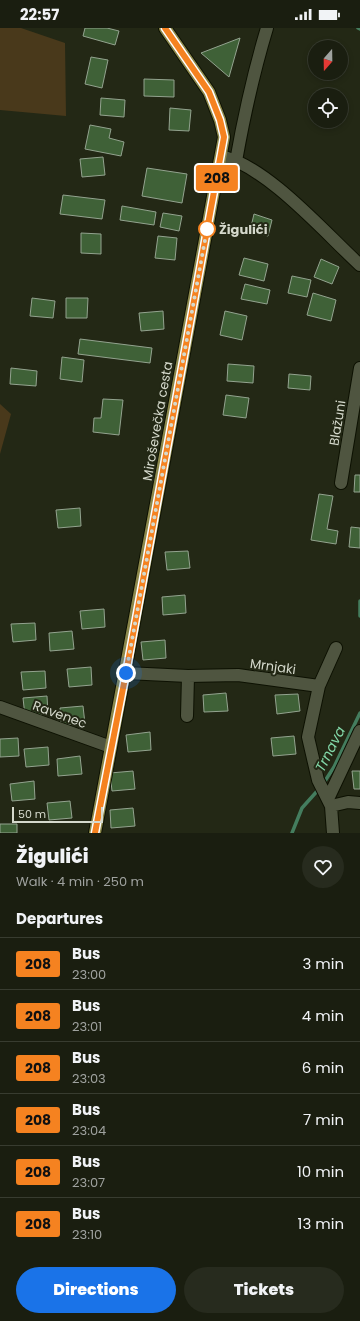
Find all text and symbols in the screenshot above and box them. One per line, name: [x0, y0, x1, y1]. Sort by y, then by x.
text: 22:57: [20, 4, 59, 25]
north arrow: [308, 40, 348, 80]
map controls: [308, 40, 348, 128]
button: locate: [308, 88, 348, 128]
line badge: 208: [194, 165, 240, 191]
text: 208: [204, 168, 230, 188]
marker: Žigulići: [198, 220, 216, 238]
place label: Žigulići: [219, 220, 268, 239]
street label: Miroševečka cesta: [138, 360, 177, 482]
street label: Blažuni: [325, 399, 350, 447]
street label: Mrnjaki: [249, 654, 297, 679]
your location: [116, 663, 136, 683]
street label: Ravenec: [30, 696, 90, 733]
water label: Trnava: [310, 722, 350, 775]
scale bar: [12, 805, 103, 824]
text: 50 m: [18, 806, 46, 822]
text: Žigulići: [16, 843, 89, 870]
button: heart: [302, 846, 344, 888]
text: Walk · 4 min · 250 m: [16, 872, 144, 891]
text: Departures: [16, 908, 103, 929]
text: Bus: [72, 943, 100, 964]
text: 3 min: [302, 953, 344, 974]
text: 208: [25, 954, 51, 974]
text: 23:00: [72, 965, 106, 984]
text: Bus: [72, 995, 100, 1016]
text: 4 min: [302, 1005, 344, 1026]
text: 208: [25, 1006, 51, 1026]
text: 23:01: [72, 1017, 102, 1036]
text: Bus: [72, 1047, 100, 1068]
text: 6 min: [302, 1057, 344, 1078]
text: 208: [25, 1058, 51, 1078]
text: 23:03: [72, 1069, 106, 1088]
text: Bus: [72, 1099, 100, 1120]
text: 7 min: [303, 1109, 344, 1130]
text: 208: [25, 1110, 51, 1130]
text: 23:04: [72, 1121, 106, 1140]
text: Bus: [72, 1151, 100, 1172]
text: 10 min: [297, 1161, 344, 1182]
text: 208: [25, 1162, 51, 1182]
text: 23:07: [72, 1173, 105, 1192]
text: Bus: [72, 1203, 100, 1224]
text: 13 min: [298, 1213, 344, 1234]
text: 208: [25, 1214, 51, 1234]
text: 23:10: [72, 1225, 102, 1244]
button: Directions: [16, 1267, 176, 1313]
button: Tickets: [184, 1267, 344, 1313]

